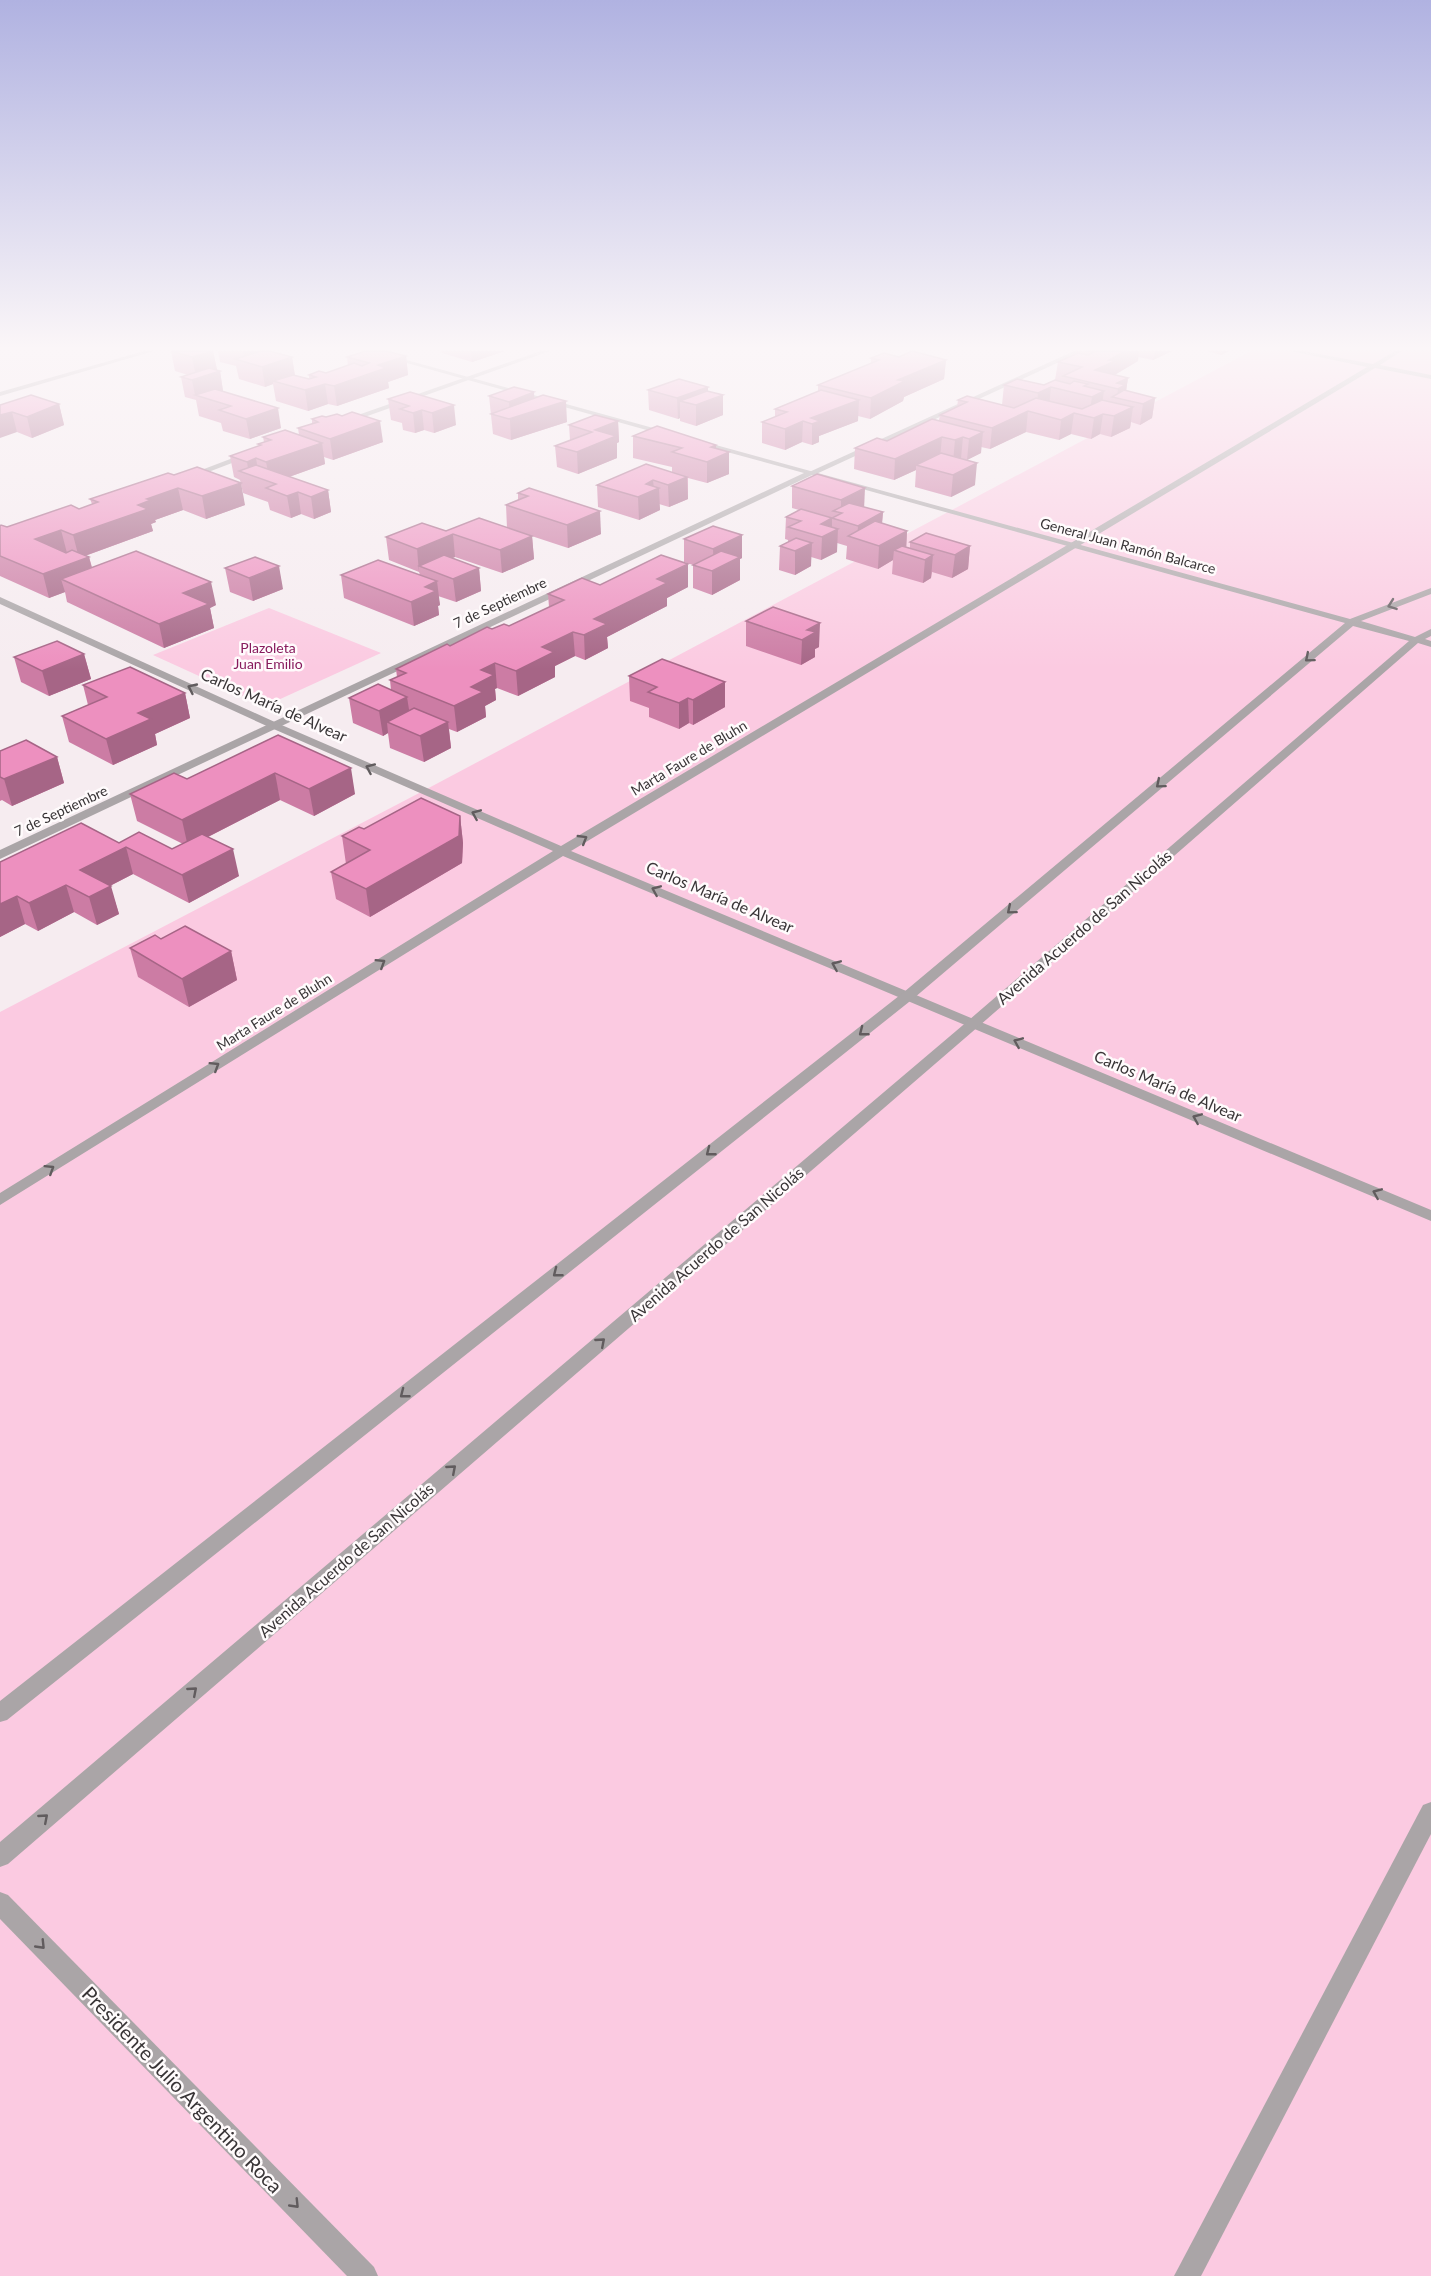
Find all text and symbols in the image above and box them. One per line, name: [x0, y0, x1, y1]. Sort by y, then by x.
street label: General Juan Ramón Balcarce: [1038, 514, 1218, 577]
street label: 7 de Septiembre: [451, 574, 549, 632]
one-way arrow: [1387, 597, 1398, 610]
park label: Plazoleta Juan Emilio: [233, 639, 303, 672]
one-way arrow: [1305, 651, 1316, 662]
street label: Carlos María de Alvear: [198, 664, 351, 746]
one-way arrow: [188, 683, 199, 695]
street label: Marta Faure de Bluhn: [628, 716, 750, 799]
one-way arrow: [365, 763, 376, 775]
one-way arrow: [1156, 777, 1167, 788]
street label: 7 de Septiembre: [12, 782, 110, 840]
one-way arrow: [472, 809, 483, 821]
one-way arrow: [577, 834, 587, 846]
street label: Avenida Acuerdo de San Nicolás: [992, 845, 1175, 1008]
street label: Carlos María de Alvear: [644, 857, 797, 936]
one-way arrow: [651, 885, 662, 897]
one-way arrow: [1007, 903, 1018, 914]
one-way arrow: [375, 959, 385, 971]
one-way arrow: [831, 960, 842, 972]
street label: Marta Faure de Bluhn: [213, 969, 334, 1054]
one-way arrow: [859, 1024, 870, 1035]
one-way arrow: [1013, 1037, 1024, 1049]
street label: Carlos María de Alvear: [1092, 1046, 1245, 1125]
one-way arrow: [209, 1063, 220, 1074]
one-way arrow: [1193, 1113, 1204, 1125]
one-way arrow: [706, 1145, 717, 1156]
street label: Avenida Acuerdo de San Nicolás: [624, 1162, 807, 1325]
one-way arrow: [44, 1164, 54, 1176]
one-way arrow: [1372, 1188, 1383, 1200]
one-way arrow: [553, 1266, 564, 1277]
one-way arrow: [594, 1338, 605, 1349]
one-way arrow: [400, 1387, 411, 1398]
one-way arrow: [446, 1465, 456, 1476]
street label: Avenida Acuerdo de San Nicolás: [254, 1478, 437, 1641]
one-way arrow: [186, 1687, 197, 1698]
one-way arrow: [37, 1814, 48, 1825]
one-way arrow: [34, 1939, 45, 1949]
street label: Presidente Julio Argentino Roca: [78, 1981, 288, 2197]
one-way arrow: [288, 2198, 299, 2208]

